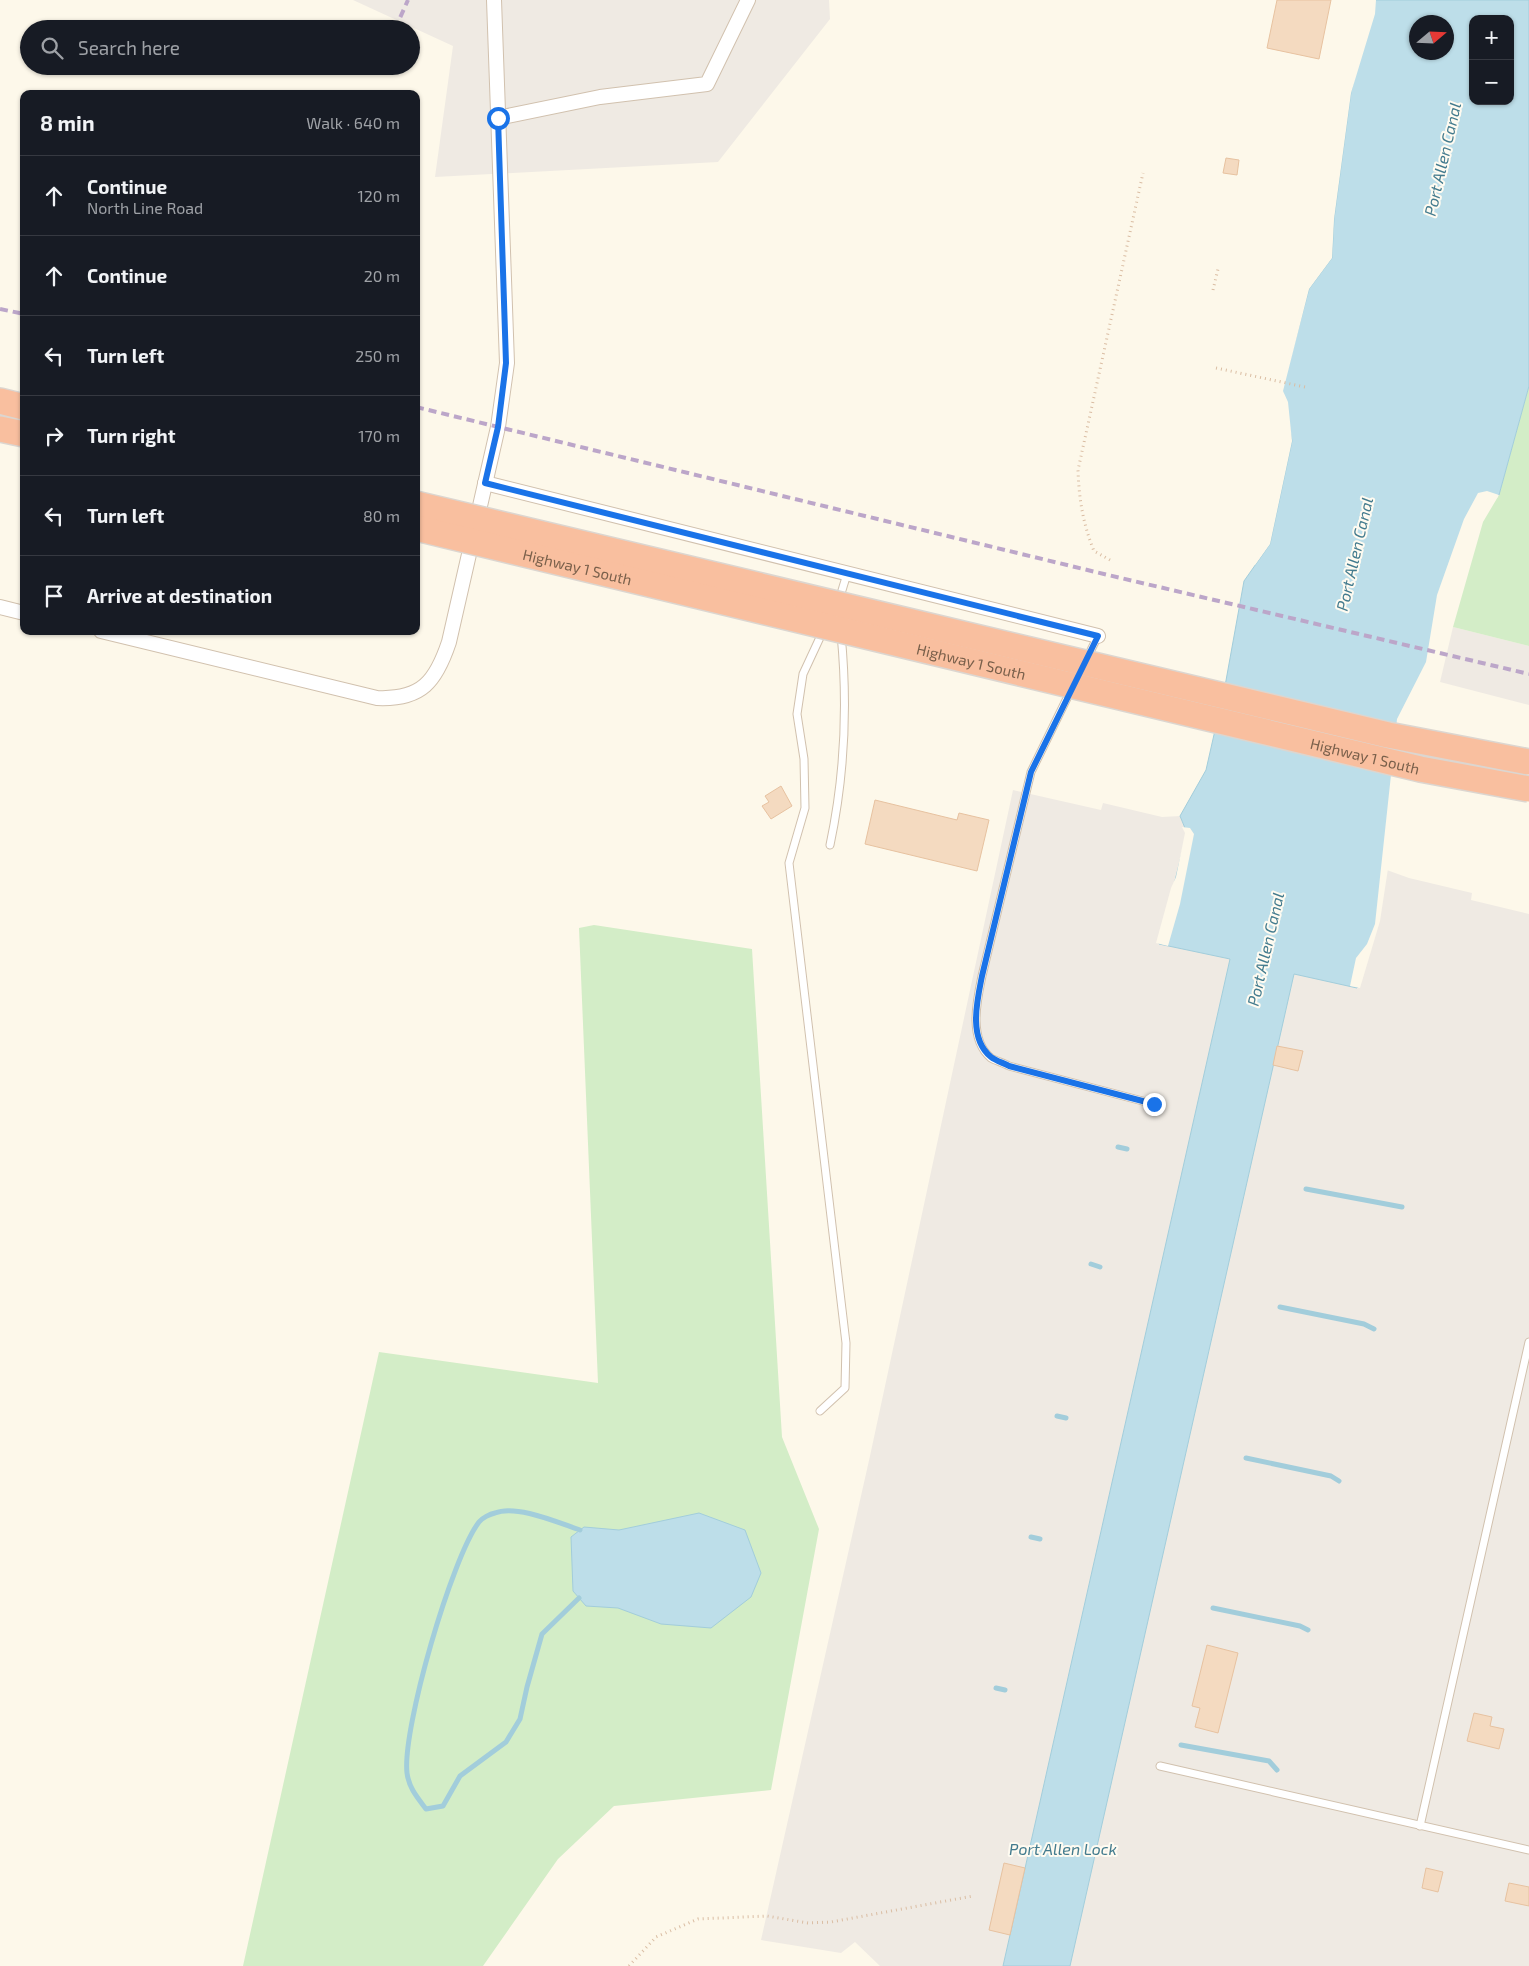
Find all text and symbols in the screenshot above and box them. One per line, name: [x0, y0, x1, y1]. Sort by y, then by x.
north arrow: [1409, 15, 1454, 60]
map controls: [1469, 15, 1514, 105]
button: +: [1469, 15, 1514, 60]
search box: [20, 20, 420, 75]
icon: search: [38, 34, 66, 62]
text: Search here: [78, 36, 180, 59]
button: −: [1469, 60, 1514, 105]
water label: Port Allen Canal: [1420, 100, 1464, 218]
route start: [487, 107, 510, 130]
text: 8 min: [40, 110, 95, 135]
text: Walk · 640 m: [306, 113, 400, 132]
text: Continue: [87, 175, 167, 198]
icon: ahead: [40, 182, 68, 210]
text: 120 m: [357, 186, 400, 205]
text: North Line Road: [87, 198, 203, 217]
icon: ahead: [40, 262, 68, 290]
text: Continue: [87, 264, 167, 287]
text: 20 m: [364, 266, 400, 285]
icon: left: [40, 342, 68, 370]
text: Turn left: [87, 344, 164, 367]
text: 250 m: [355, 346, 400, 365]
icon: right: [40, 422, 68, 450]
text: Turn right: [87, 424, 175, 447]
text: 170 m: [358, 426, 400, 445]
water label: Port Allen Canal: [1332, 495, 1376, 613]
icon: left: [40, 502, 68, 530]
text: Turn left: [87, 504, 164, 527]
text: 80 m: [363, 506, 400, 525]
street label: Highway 1 South: [521, 545, 634, 589]
icon: arrive: [40, 582, 68, 610]
text: Arrive at destination: [87, 584, 272, 607]
street label: Highway 1 South: [915, 639, 1028, 683]
street label: Highway 1 South: [1309, 734, 1421, 778]
water label: Port Allen Canal: [1243, 890, 1287, 1008]
route end: [1143, 1093, 1166, 1116]
water label: Port Allen Lock: [1009, 1839, 1117, 1858]

